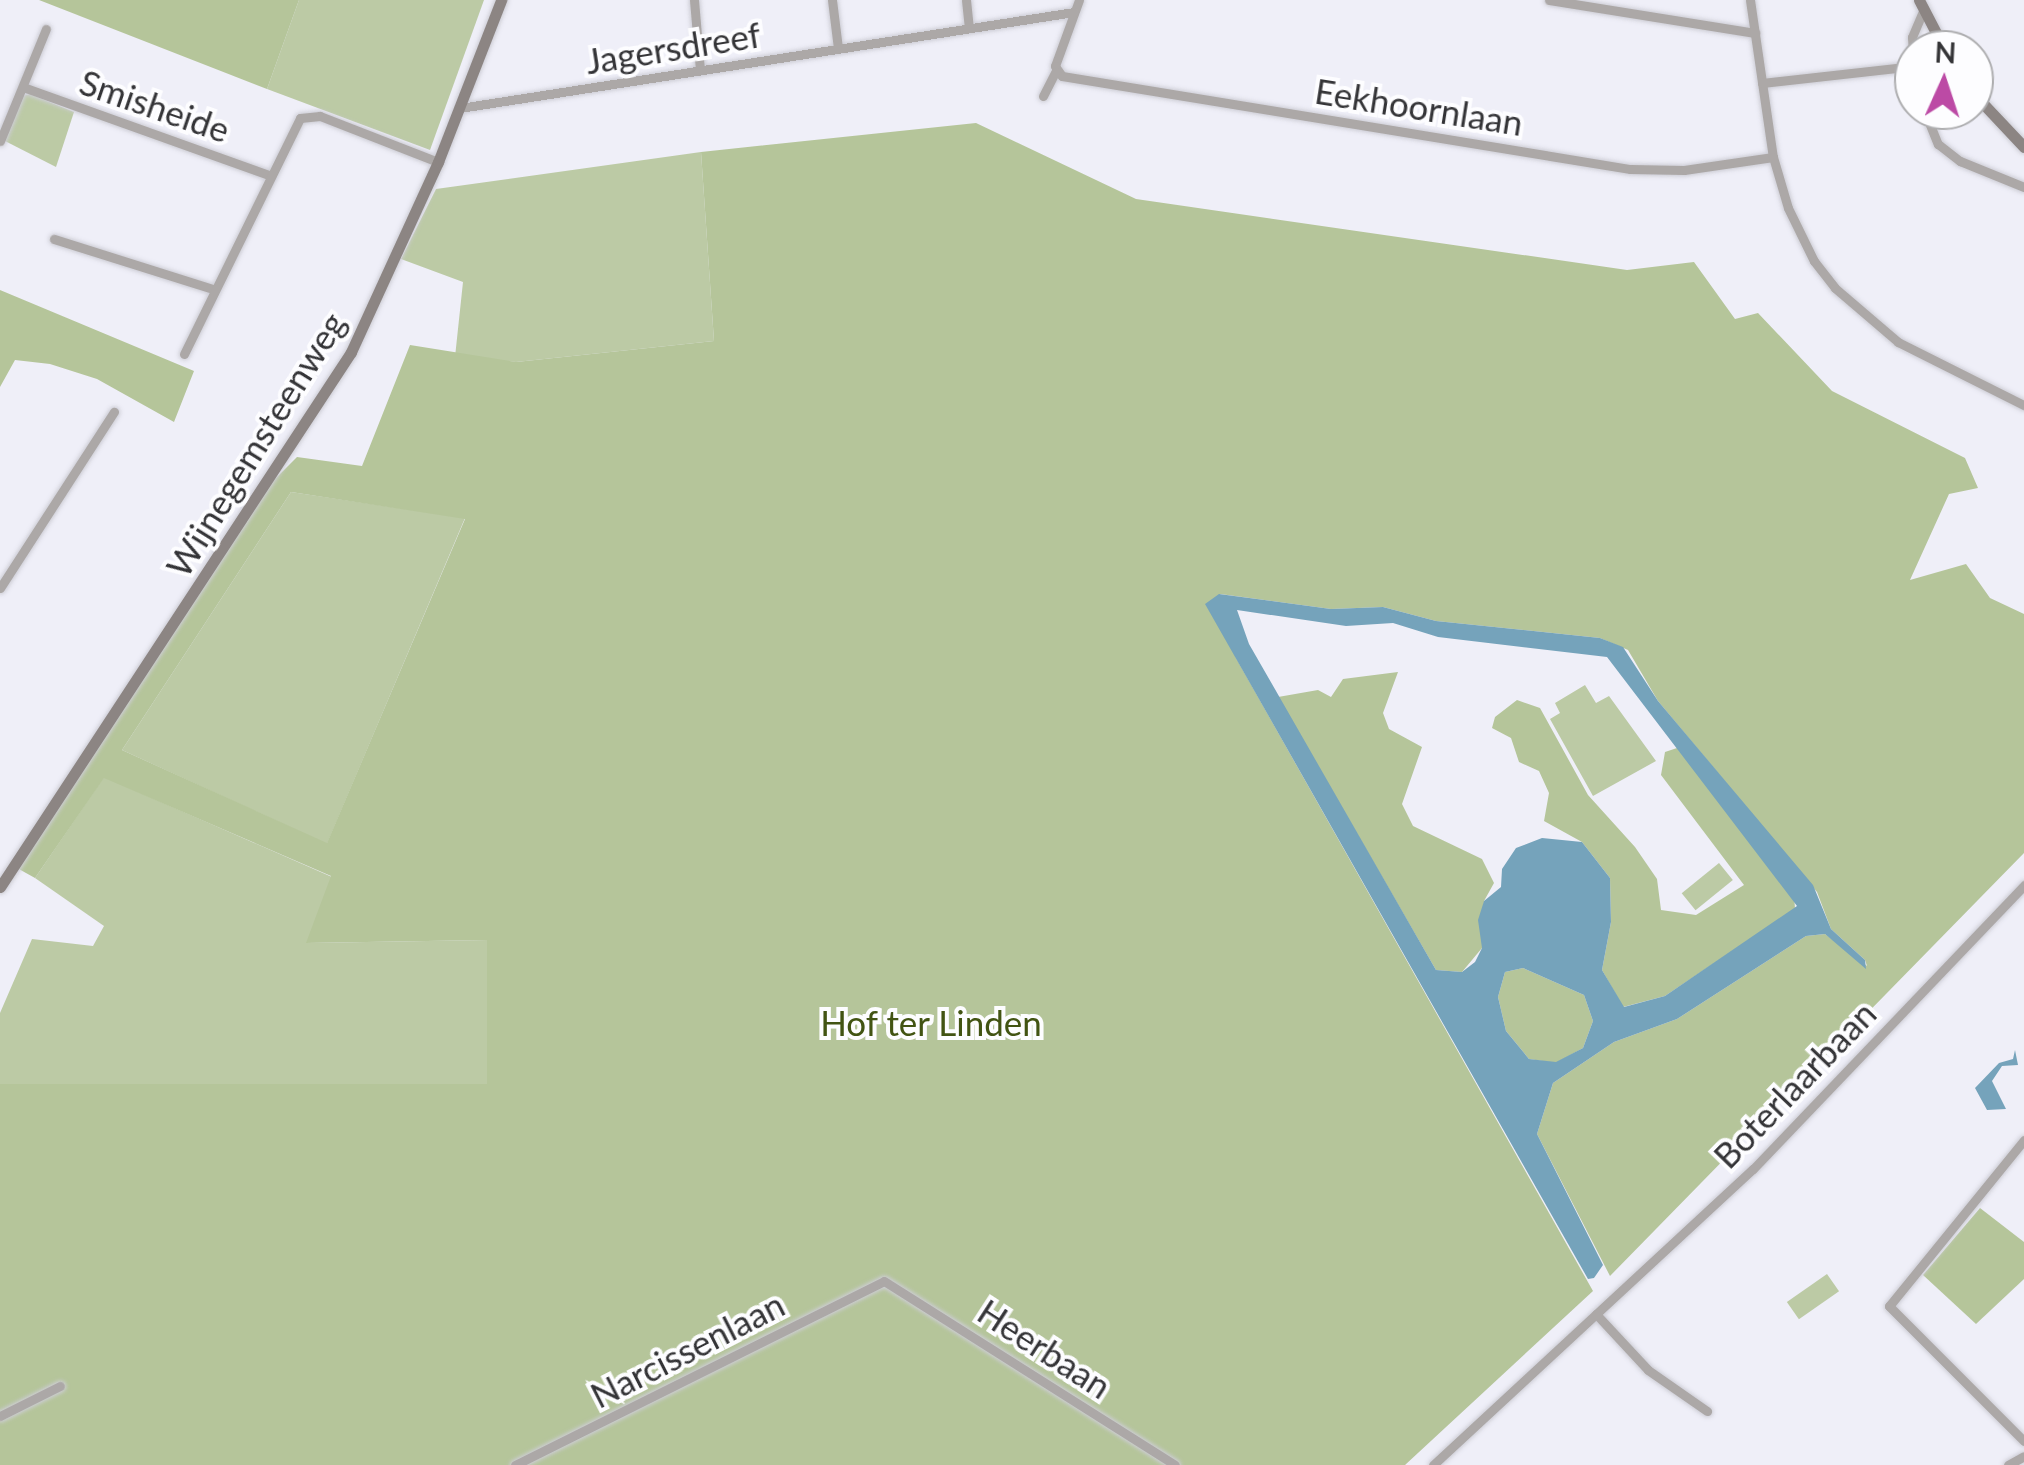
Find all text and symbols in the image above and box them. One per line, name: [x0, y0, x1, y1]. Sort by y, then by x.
street label: Jagersdreef: [583, 12, 763, 82]
north arrow: [1894, 30, 1994, 130]
text: N: [1934, 34, 1957, 70]
street label: Smisheide: [75, 60, 235, 150]
street label: Eekhoornlaan: [1312, 69, 1526, 143]
street label: Wijnegemsteenweg: [157, 304, 353, 584]
street label: Boterlaarbaan: [1704, 992, 1884, 1176]
park label: Hof ter Linden: [819, 1001, 1043, 1043]
street label: Narcissenlaan: [583, 1282, 791, 1416]
street label: Heerbaan: [971, 1290, 1119, 1406]

